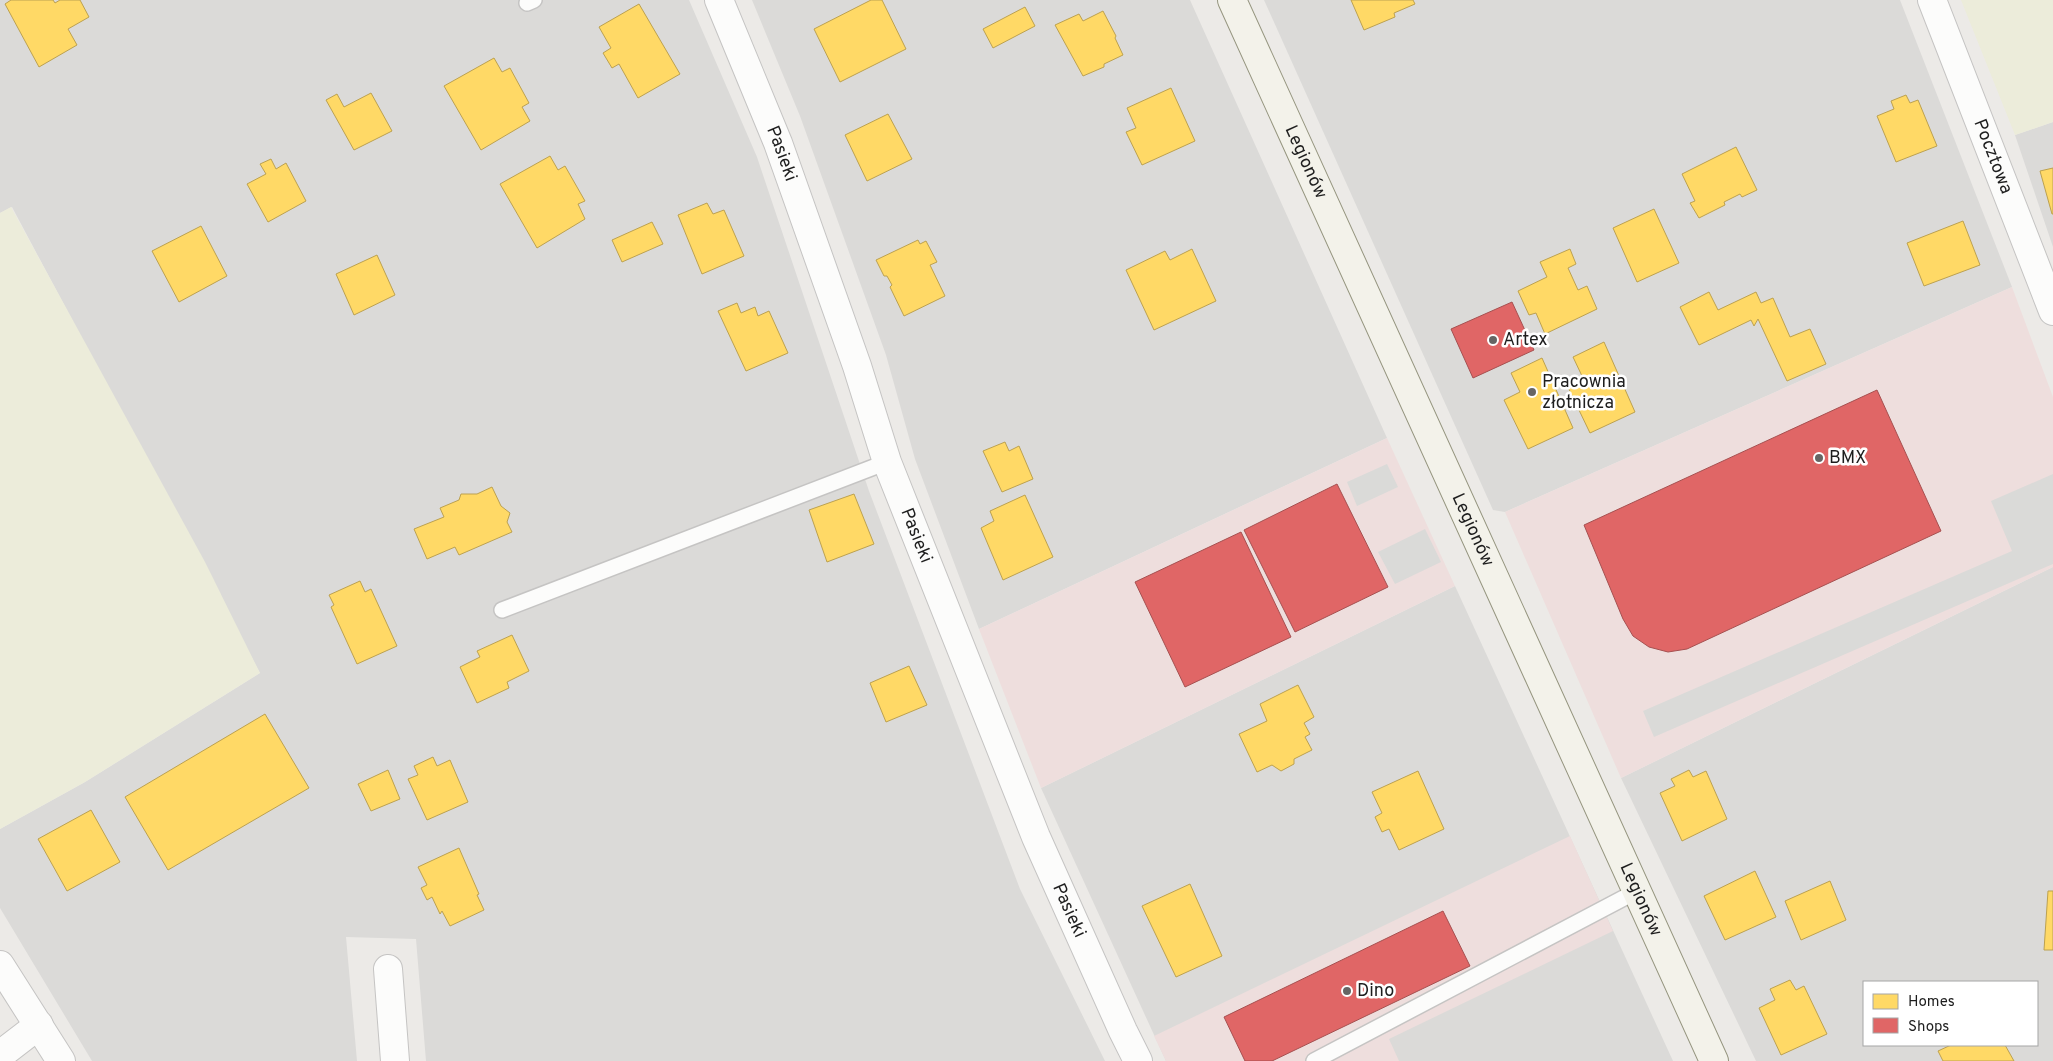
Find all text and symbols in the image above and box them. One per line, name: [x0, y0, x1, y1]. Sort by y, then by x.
street label: Pocztowa: [1968, 116, 2018, 197]
street label: Legionów: [1279, 122, 1332, 202]
street label: Pasieki: [761, 123, 802, 185]
place label: Artex: [1503, 329, 1548, 352]
marker: Artex: [1487, 334, 1499, 346]
place label: Pracownia złotnicza: [1542, 371, 1626, 415]
marker: Pracownia złotnicza: [1526, 386, 1538, 398]
place label: BMX: [1829, 447, 1866, 470]
marker: BMX: [1813, 452, 1825, 464]
street label: Legionów: [1446, 490, 1499, 570]
street label: Pasieki: [895, 505, 937, 566]
street label: Legionów: [1614, 859, 1667, 940]
street label: Pasieki: [1047, 880, 1091, 941]
place label: Dino: [1357, 980, 1394, 1003]
legend: [1863, 981, 2038, 1046]
marker: Dino: [1341, 985, 1353, 997]
text: Homes: [1908, 993, 1955, 1012]
text: Shops: [1908, 1018, 1949, 1037]

